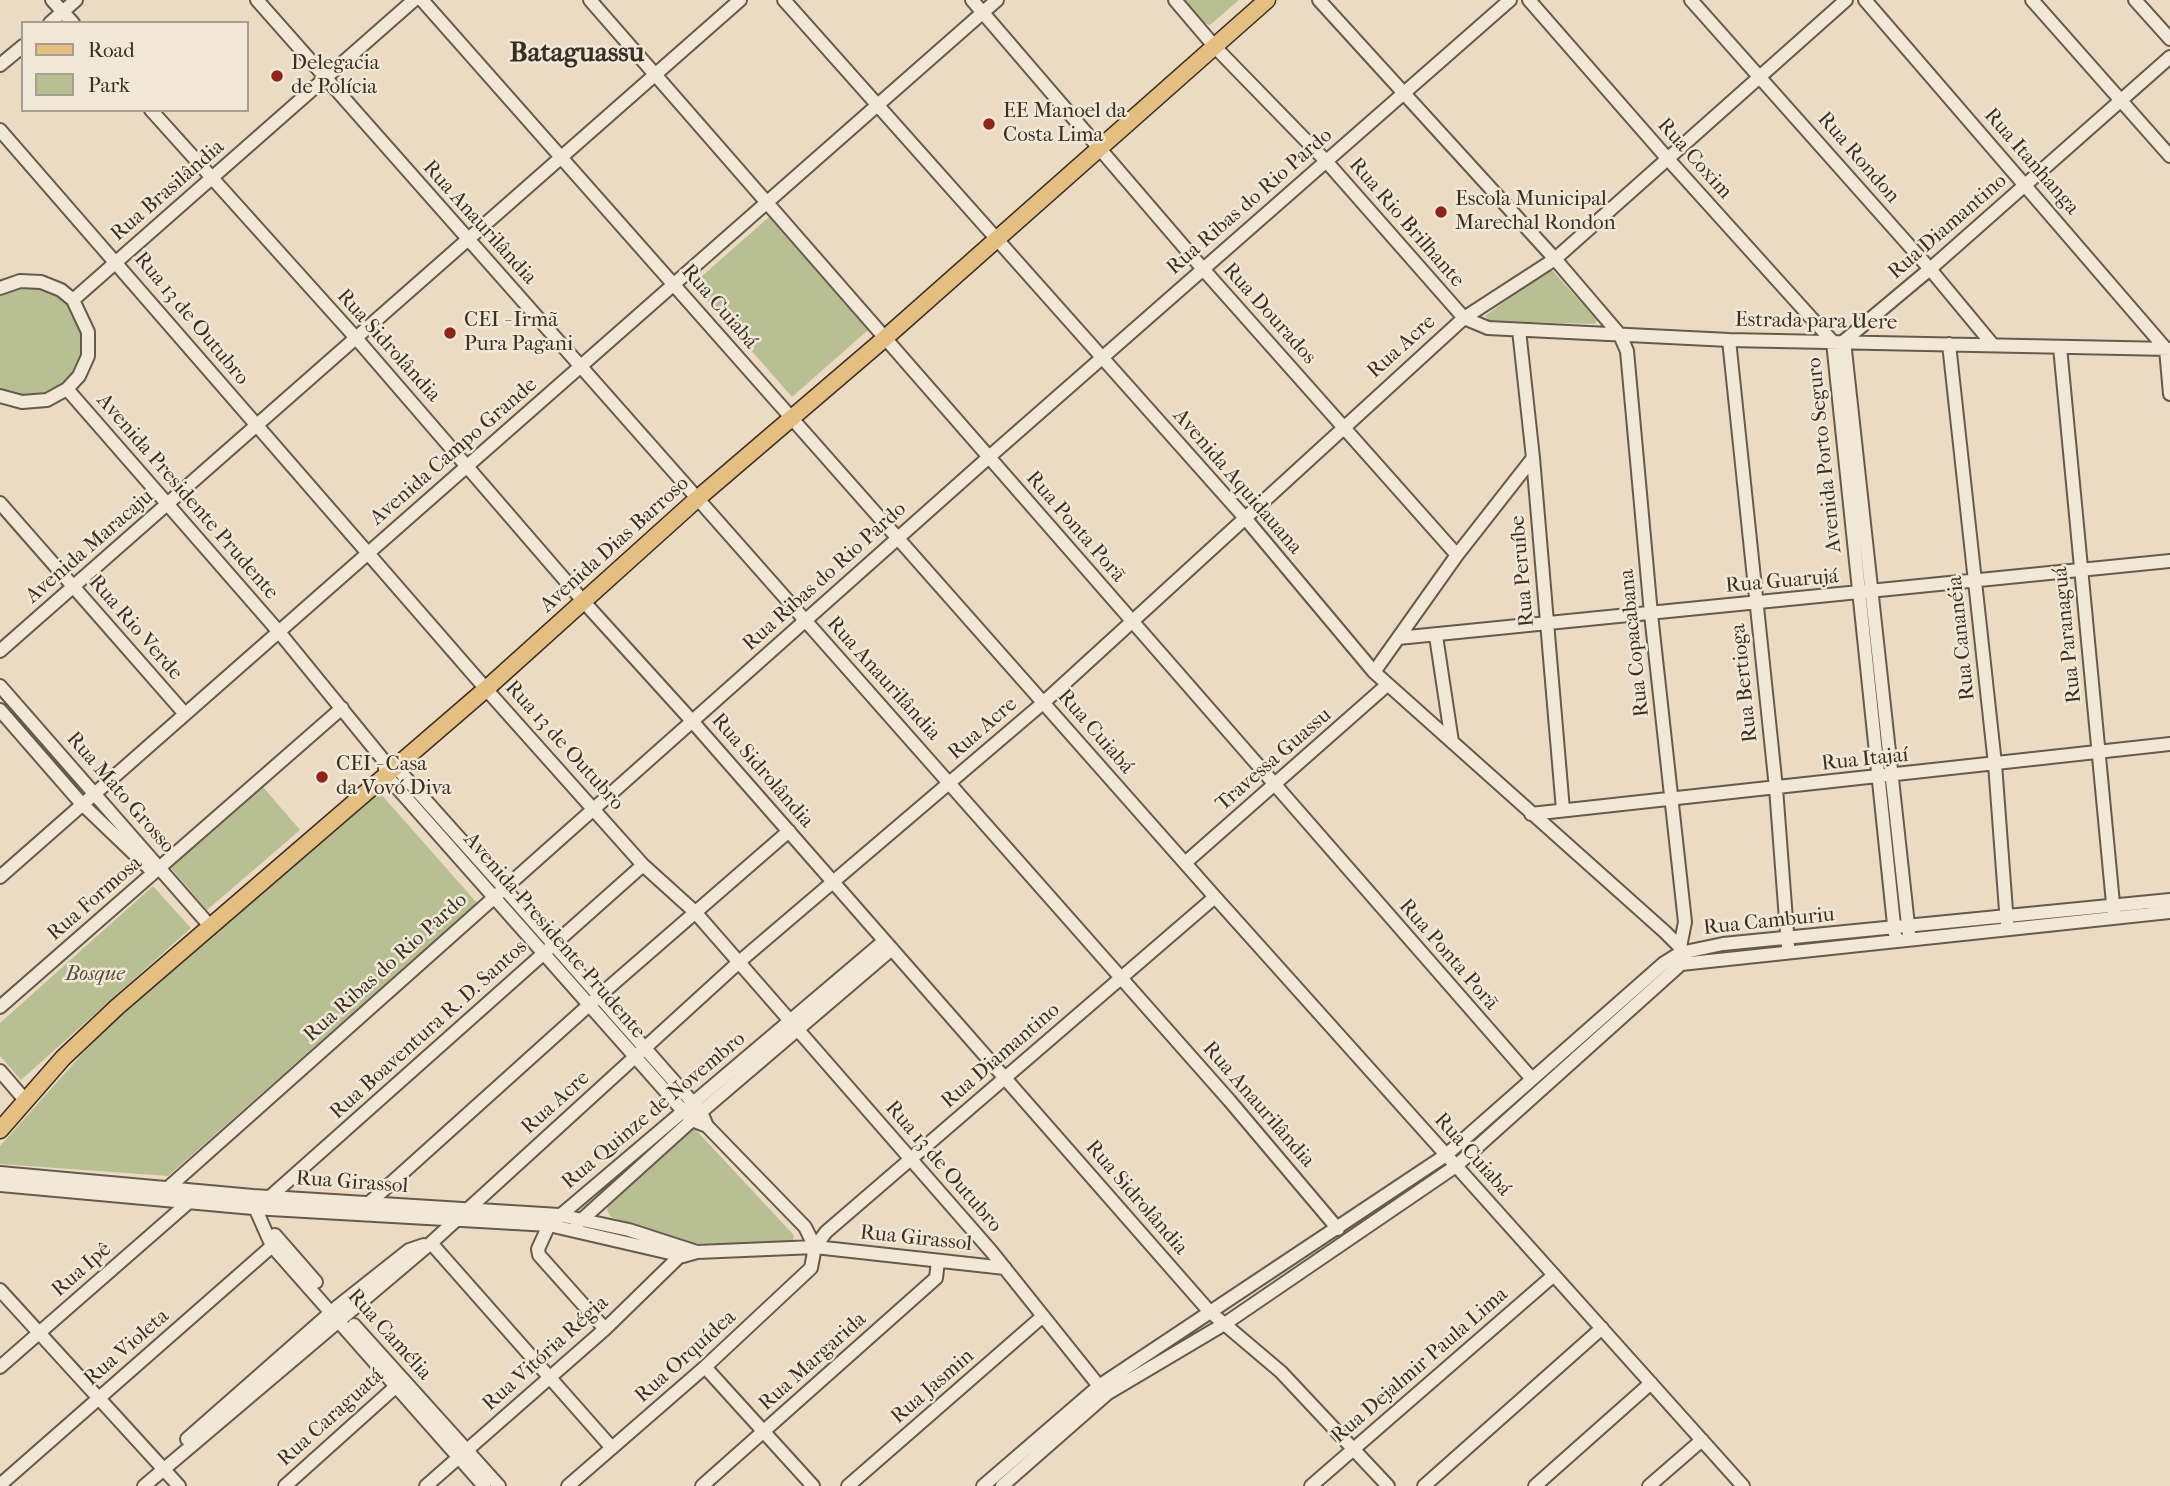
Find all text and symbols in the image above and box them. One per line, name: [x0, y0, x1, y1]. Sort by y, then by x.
legend: [21, 21, 248, 112]
district label: Bataguassu: [510, 37, 644, 71]
text: Road: [88, 38, 135, 62]
place label: Delegacia de Polícia: [291, 51, 379, 101]
marker: Delegacia de Polícia: [269, 68, 285, 84]
text: Park: [88, 73, 130, 97]
place label: EE Manoel da Costa Lima: [1003, 99, 1127, 149]
street label: Rua Itanhanga: [1978, 104, 2084, 220]
street label: Rua Rondon: [1812, 107, 1904, 209]
street label: Rua Coxim: [1651, 113, 1737, 205]
marker: EE Manoel da Costa Lima: [981, 116, 997, 132]
street label: Rua Ribas do Rio Pardo: [1162, 123, 1338, 281]
street label: Rua Brasilândia: [106, 135, 230, 247]
street label: Rua Rio Brilhante: [1343, 153, 1469, 293]
street label: Rua Anaurilândia: [417, 156, 541, 290]
street label: Rua Diamantino: [1884, 169, 2012, 285]
place label: Escola Municipal Marechal Rondon: [1455, 187, 1616, 237]
marker: Escola Municipal Marechal Rondon: [1433, 204, 1449, 220]
street label: Rua 13 de Outubro: [128, 247, 254, 391]
street label: Rua Dourados: [1217, 258, 1321, 370]
street label: Rua Cuiabá: [675, 260, 763, 354]
street label: Rua Sidrolândia: [331, 284, 445, 408]
place label: CEI - Irmã Pura Pagani: [464, 308, 573, 358]
street label: Estrada para Uere: [1735, 308, 1897, 336]
street label: Rua Acre: [1363, 310, 1441, 384]
marker: CEI - Irmã Pura Pagani: [442, 325, 458, 341]
street label: Avenida Porto Seguro: [1802, 356, 1848, 554]
street label: Avenida Campo Grande: [365, 373, 543, 531]
street label: Avenida Presidente Prudente: [91, 389, 283, 605]
street label: Avenida Aquidauana: [1167, 404, 1307, 560]
street label: Rua Ponta Porã: [1020, 466, 1130, 588]
street label: Avenida Dias Barroso: [535, 471, 695, 619]
street label: Avenida Maracaju: [21, 485, 159, 609]
street label: Rua Ribas do Rio Pardo: [738, 497, 912, 657]
street label: Rua Peruíbe: [1506, 514, 1540, 628]
street label: Rua Guarujá: [1724, 565, 1840, 599]
street label: Rua Paranaguá: [2048, 566, 2088, 704]
street label: Rua Copacabana: [1615, 568, 1655, 718]
street label: Rua Rio Verde: [83, 570, 187, 686]
street label: Rua Cananéia: [1943, 574, 1981, 702]
street label: Rua Anaurilândia: [821, 612, 945, 746]
street label: Rua Bertioga: [1726, 622, 1764, 744]
street label: Rua 13 de Outubro: [499, 676, 629, 816]
street label: Rua Cuiabá: [1051, 685, 1139, 779]
street label: Rua Acre: [943, 692, 1023, 766]
street label: Travessa Guassu: [1211, 703, 1337, 817]
street label: Rua Sidrolândia: [705, 709, 819, 833]
street label: Rua Mato Grosso: [60, 727, 180, 859]
street label: Rua Itajaí: [1820, 743, 1910, 777]
place label: CEI - Casa da Vovó Diva: [336, 752, 451, 802]
marker: CEI - Casa da Vovó Diva: [314, 769, 330, 785]
street label: Avenida Presidente Prudente: [458, 828, 650, 1044]
street label: Rua Formosa: [43, 851, 147, 947]
street label: Rua Ribas do Rio Pardo: [299, 888, 473, 1048]
street label: Rua Ponta Porã: [1393, 894, 1503, 1016]
street label: Rua Camburiu: [1702, 903, 1836, 941]
street label: Rua Boaventura R. D. Santos: [325, 935, 533, 1125]
park label: Bosque: [65, 962, 125, 988]
street label: Rua Diamantino: [937, 998, 1065, 1114]
street label: Rua Quinze de Novembro: [557, 1027, 751, 1195]
street label: Rua Anaurilândia: [1197, 1037, 1319, 1173]
street label: Rua Acre: [517, 1066, 595, 1140]
street label: Rua 13 de Outubro: [879, 1096, 1007, 1238]
street label: Rua Cuiabá: [1428, 1108, 1516, 1202]
street label: Rua Sidrolândia: [1079, 1136, 1193, 1260]
street label: Rua Girassol: [295, 1167, 409, 1199]
street label: Rua Girassol: [859, 1221, 973, 1257]
street label: Rua Ipê: [47, 1237, 117, 1303]
street label: Rua Dejalmir Paula Lima: [1327, 1283, 1513, 1449]
street label: Rua Camélia: [341, 1284, 437, 1386]
street label: Rua Vitória Régia: [478, 1291, 614, 1417]
street label: Rua Violeta: [79, 1304, 175, 1392]
street label: Rua Orquídea: [630, 1305, 742, 1409]
street label: Rua Margarida: [754, 1307, 872, 1417]
street label: Rua Jasmin: [886, 1344, 980, 1430]
street label: Rua Caraguatá: [273, 1364, 389, 1472]

